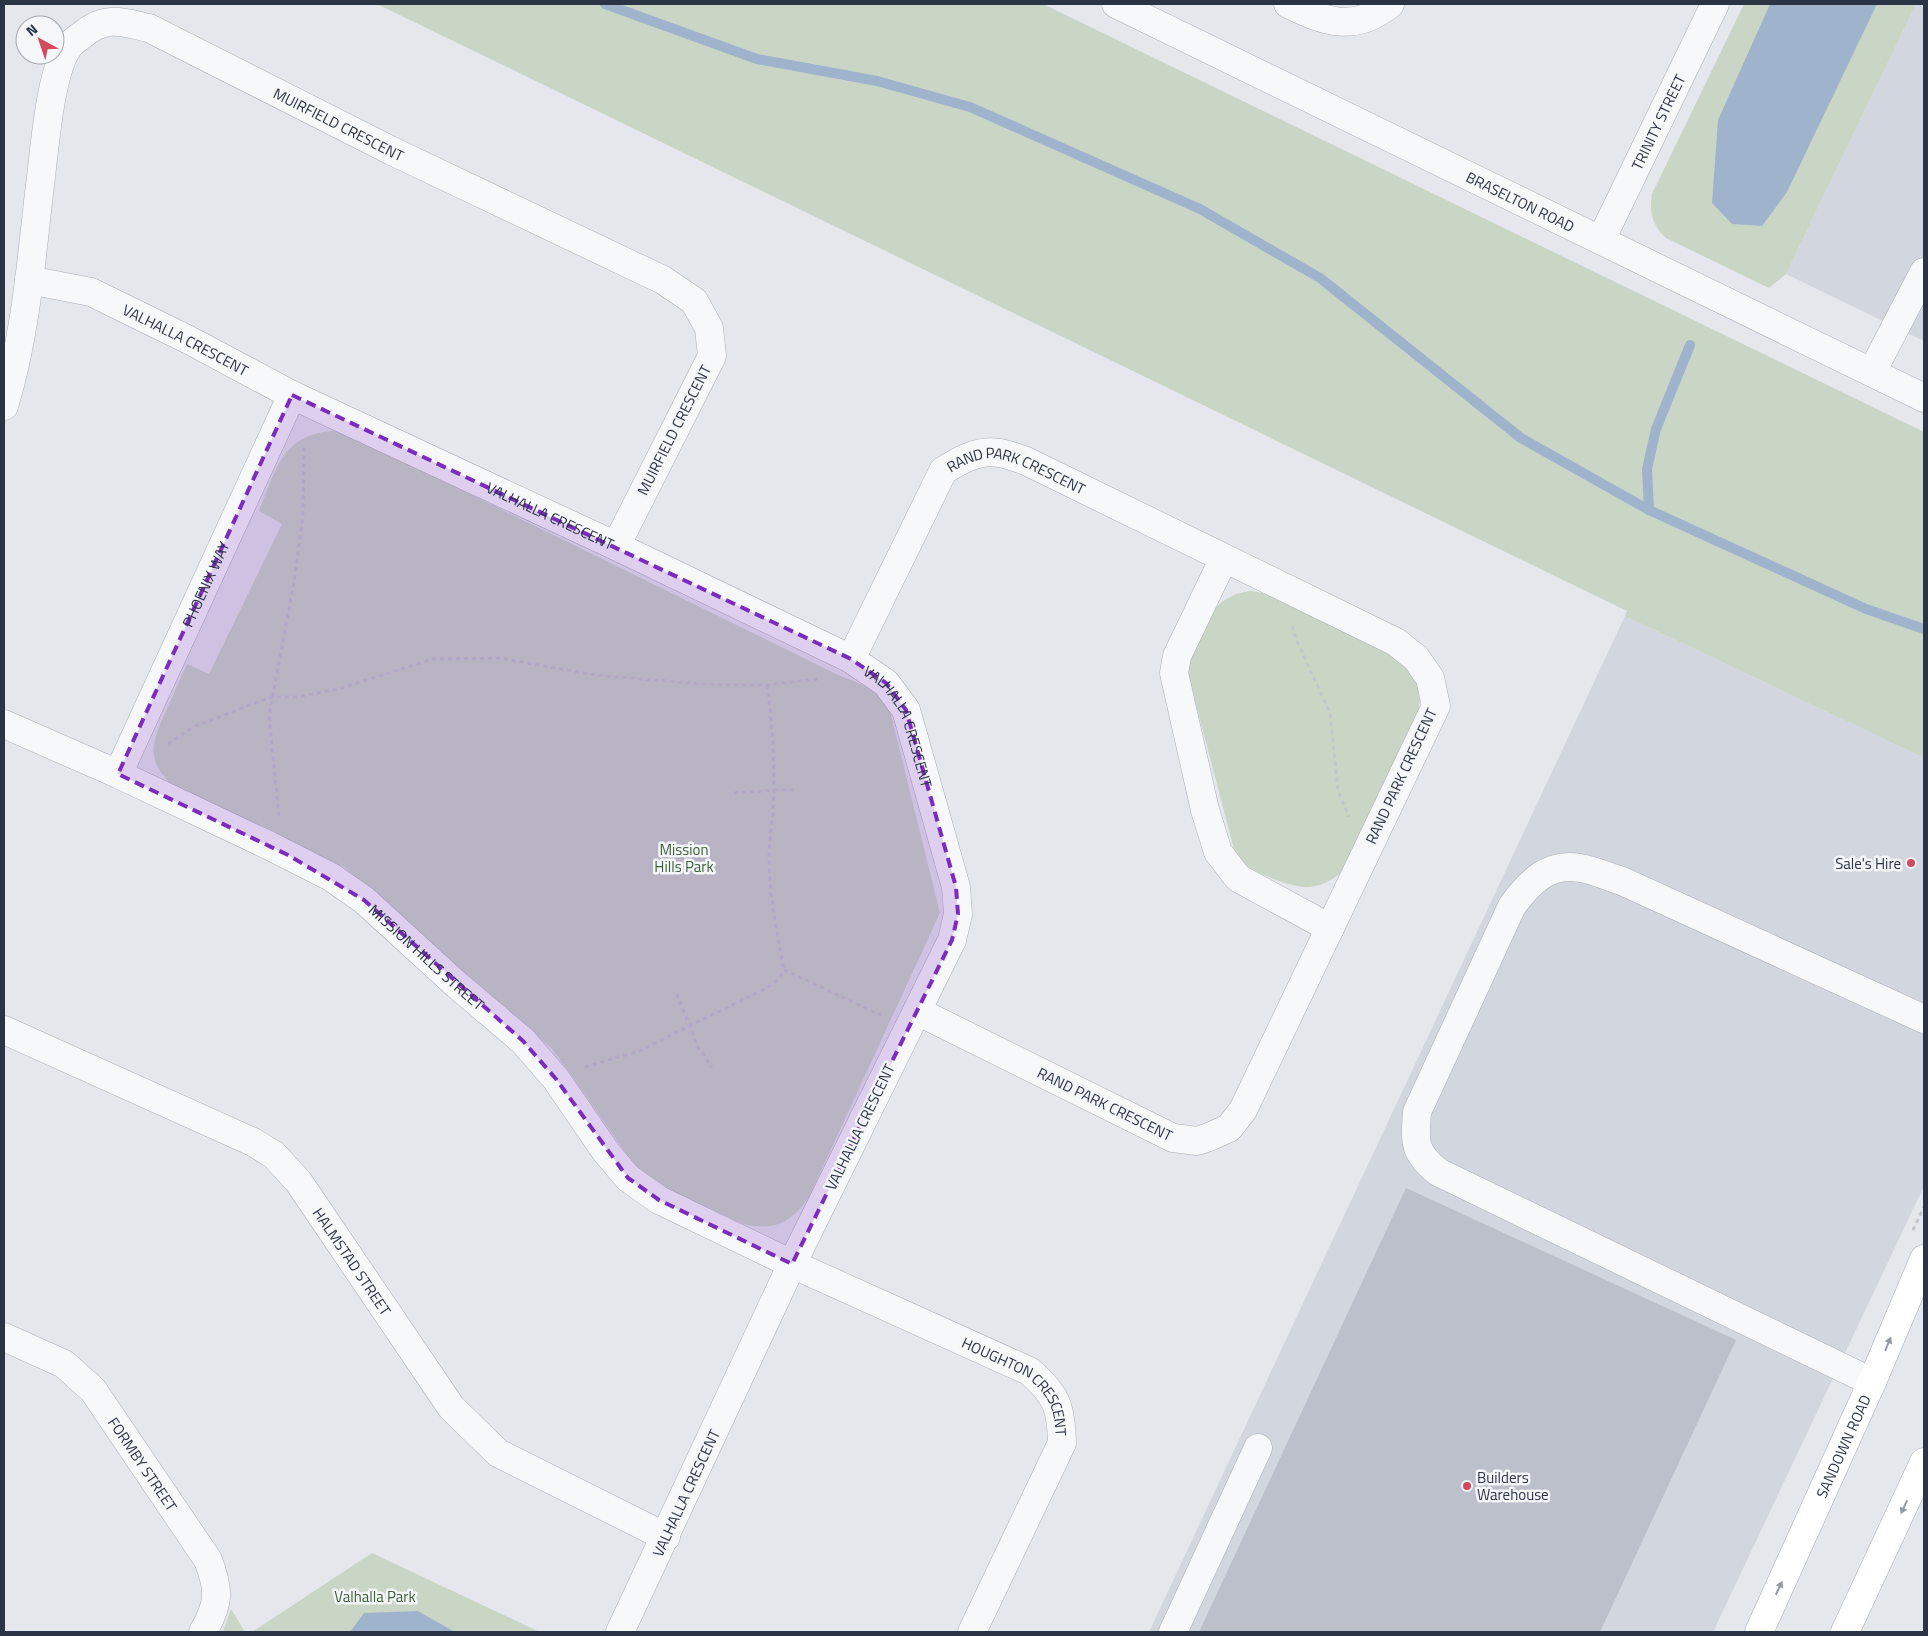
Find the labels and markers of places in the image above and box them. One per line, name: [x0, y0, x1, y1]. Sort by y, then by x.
place label: Sale's Hire: [1835, 852, 1901, 875]
marker: Sale's Hire: [1905, 857, 1917, 869]
place label: Builders Warehouse: [1477, 1466, 1549, 1506]
marker: Builders Warehouse: [1461, 1480, 1473, 1492]

